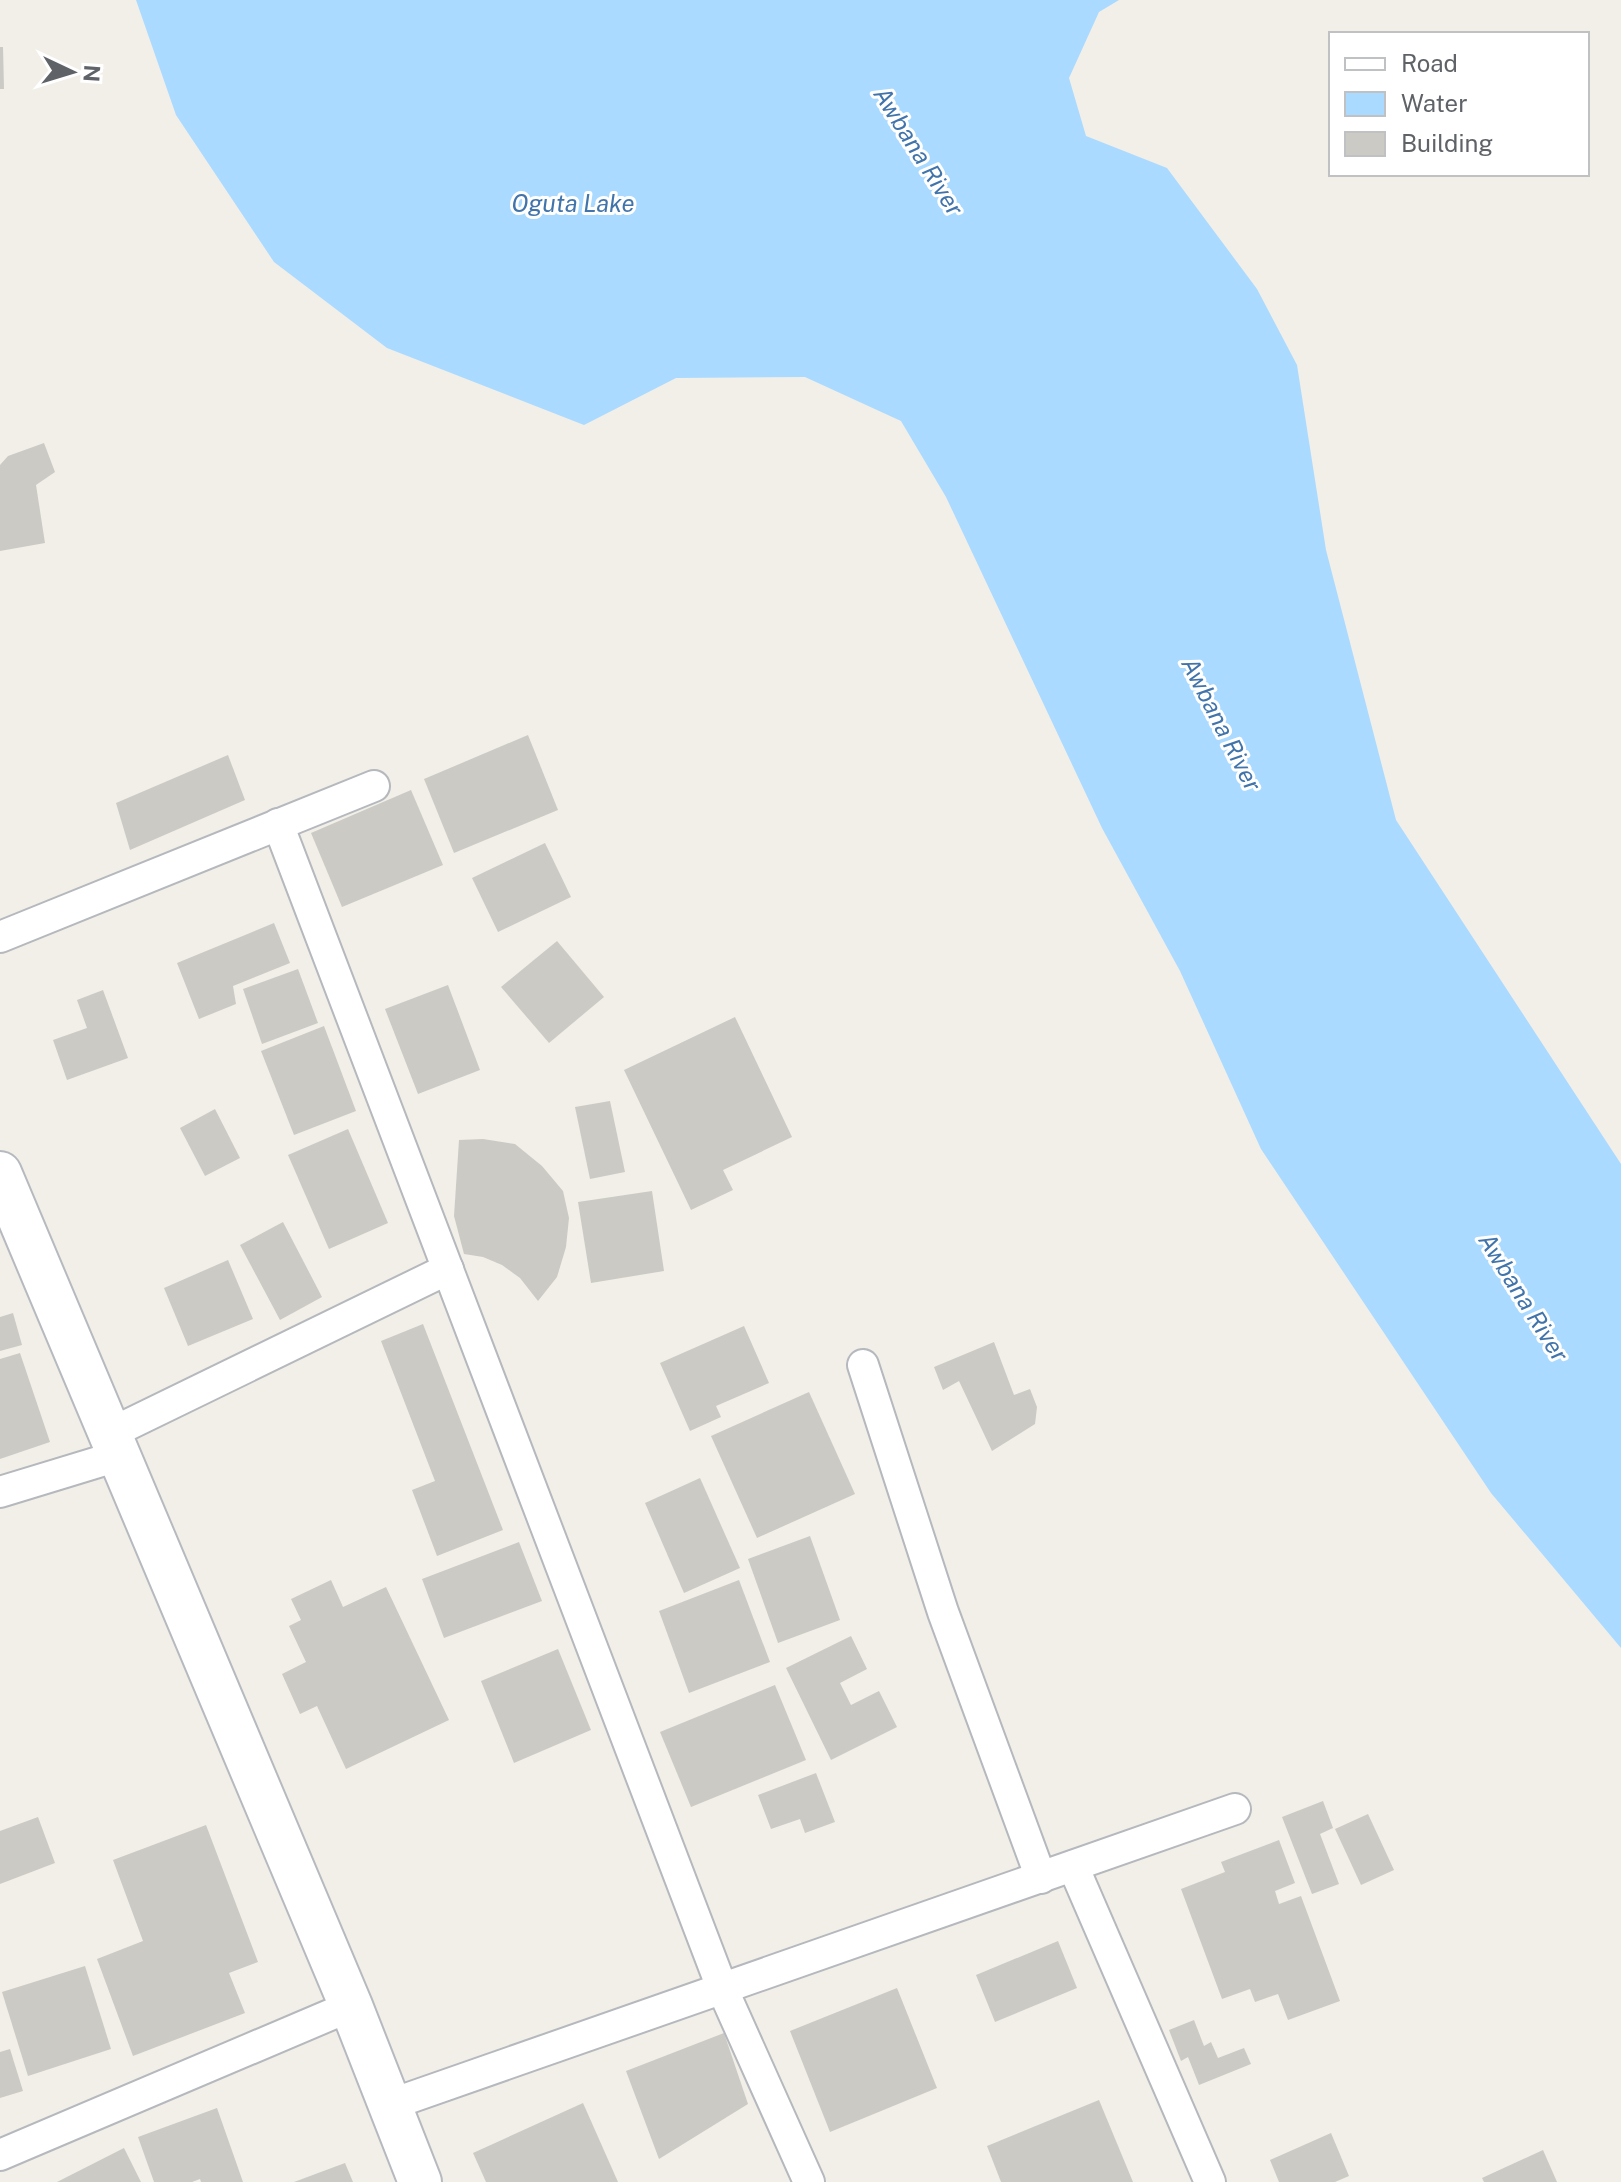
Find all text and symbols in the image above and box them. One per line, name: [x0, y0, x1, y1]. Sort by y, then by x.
north arrow: [32, 32, 112, 112]
legend: [1329, 32, 1589, 176]
text: Road: [1401, 49, 1458, 77]
text: N: [78, 64, 106, 83]
water label: Awbana River: [868, 82, 970, 221]
text: Water: [1401, 89, 1468, 117]
text: Building: [1401, 129, 1493, 157]
water label: Oguta Lake: [512, 189, 634, 217]
water label: Awbana River: [1176, 653, 1268, 796]
water label: Awbana River: [1473, 1228, 1575, 1367]

